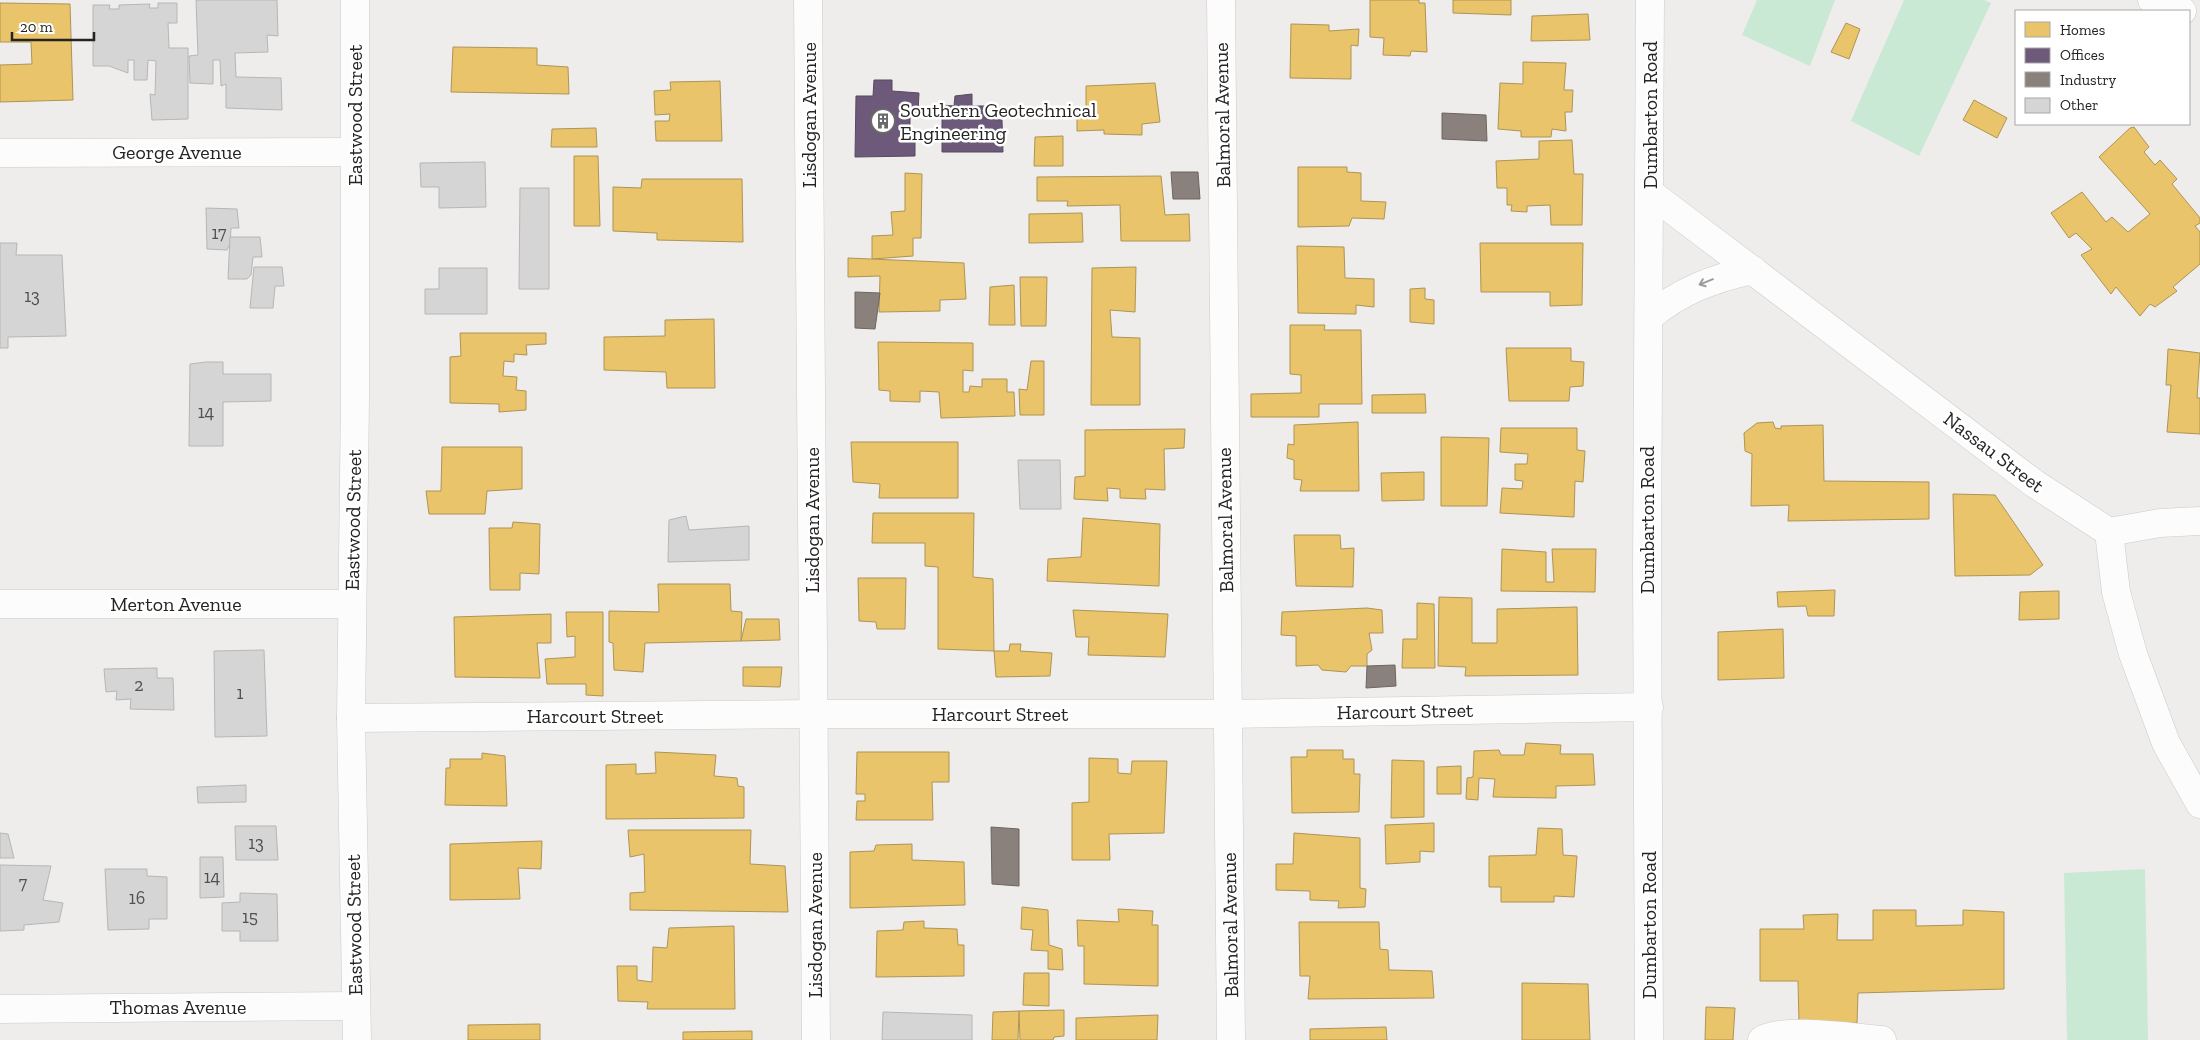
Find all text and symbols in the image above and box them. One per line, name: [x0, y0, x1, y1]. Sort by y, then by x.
scale bar: [12, 10, 95, 42]
legend: [2015, 10, 2190, 125]
text: 20 m: [20, 18, 53, 36]
text: Homes: [2060, 21, 2105, 39]
street label: Dumbarton Road: [1638, 41, 1662, 189]
street label: Lisdogan Avenue: [797, 42, 821, 188]
street label: Balmoral Avenue: [1209, 42, 1235, 188]
street label: Eastwood Street: [343, 44, 367, 186]
text: Offices: [2060, 46, 2104, 64]
text: Industry: [2060, 71, 2117, 89]
text: Other: [2060, 96, 2098, 114]
place label: Southern Geotechnical Engineering: [900, 98, 1097, 145]
building icon: Southern Geotechnical Engineering: [870, 108, 896, 134]
street label: George Avenue: [112, 140, 242, 164]
house number: 17: [211, 222, 227, 244]
one-way arrow: [1699, 278, 1714, 288]
house number: 13: [24, 285, 40, 307]
house number: 14: [198, 401, 215, 423]
street label: Nassau Street: [1939, 406, 2049, 498]
street label: Dumbarton Road: [1635, 446, 1659, 594]
street label: Lisdogan Avenue: [800, 447, 824, 593]
street label: Balmoral Avenue: [1212, 447, 1238, 593]
street label: Eastwood Street: [340, 449, 366, 591]
street label: Merton Avenue: [110, 592, 242, 616]
house number: 2: [134, 674, 144, 696]
house number: 1: [237, 682, 244, 704]
street label: Harcourt Street: [1336, 698, 1474, 724]
street label: Harcourt Street: [932, 702, 1069, 726]
street label: Harcourt Street: [527, 704, 664, 728]
house number: 13: [248, 832, 264, 854]
street label: Dumbarton Road: [1637, 851, 1661, 999]
street label: Lisdogan Avenue: [803, 852, 827, 998]
street label: Balmoral Avenue: [1217, 852, 1243, 998]
street label: Eastwood Street: [341, 854, 367, 996]
house number: 14: [204, 866, 221, 888]
house number: 7: [19, 872, 28, 894]
house number: 16: [129, 887, 145, 909]
house number: 15: [242, 906, 258, 928]
street label: Thomas Avenue: [110, 995, 246, 1019]

